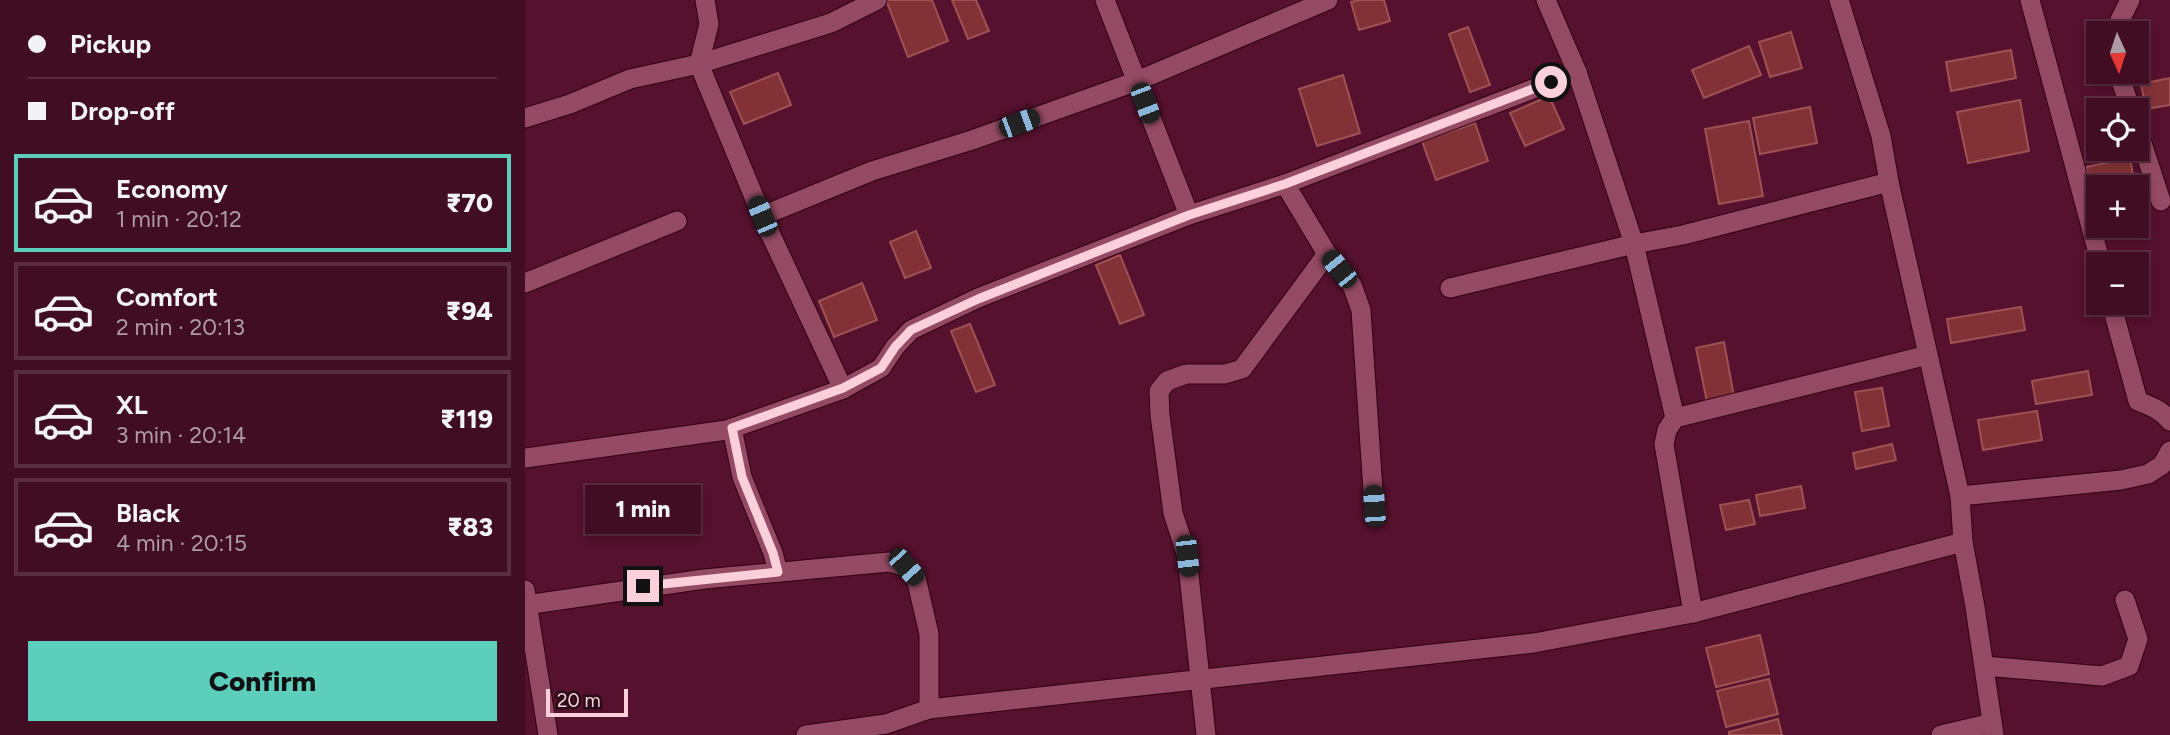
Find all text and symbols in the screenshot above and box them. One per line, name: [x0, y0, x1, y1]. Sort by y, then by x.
north arrow: [2086, 21, 2149, 84]
map controls: [2086, 21, 2149, 315]
text: Pickup: [70, 28, 151, 60]
route start: [1535, 66, 1567, 98]
car: [1128, 80, 1163, 126]
text: Drop-off: [70, 95, 175, 127]
button: locate: [2086, 98, 2149, 161]
car: [996, 106, 1043, 140]
icon: car: [32, 172, 95, 235]
text: Economy: [116, 173, 228, 205]
button: +: [2086, 175, 2149, 238]
text: ₹70: [446, 187, 493, 219]
car: [745, 193, 780, 239]
text: 1 min · 20:12: [116, 205, 242, 233]
car: [1318, 246, 1361, 292]
button: −: [2086, 252, 2149, 315]
icon: car: [32, 280, 95, 343]
text: Comfort: [116, 281, 218, 313]
text: ₹94: [446, 295, 493, 327]
text: 2 min · 20:13: [116, 313, 245, 341]
icon: car: [32, 388, 95, 451]
text: XL: [116, 389, 148, 421]
text: ₹119: [440, 403, 493, 435]
text: 3 min · 20:14: [116, 421, 246, 449]
callout: 1 min: [585, 484, 701, 534]
car: [1363, 484, 1386, 528]
text: 1 min: [616, 495, 670, 523]
icon: car: [32, 496, 95, 559]
text: Black: [116, 497, 180, 529]
text: ₹83: [447, 511, 493, 543]
text: 4 min · 20:15: [116, 529, 247, 557]
car: [1175, 534, 1200, 578]
car: [885, 544, 928, 590]
route end: [627, 570, 659, 602]
button: Confirm: [28, 641, 497, 721]
scale bar: [546, 686, 628, 718]
text: 20 m: [557, 689, 601, 712]

